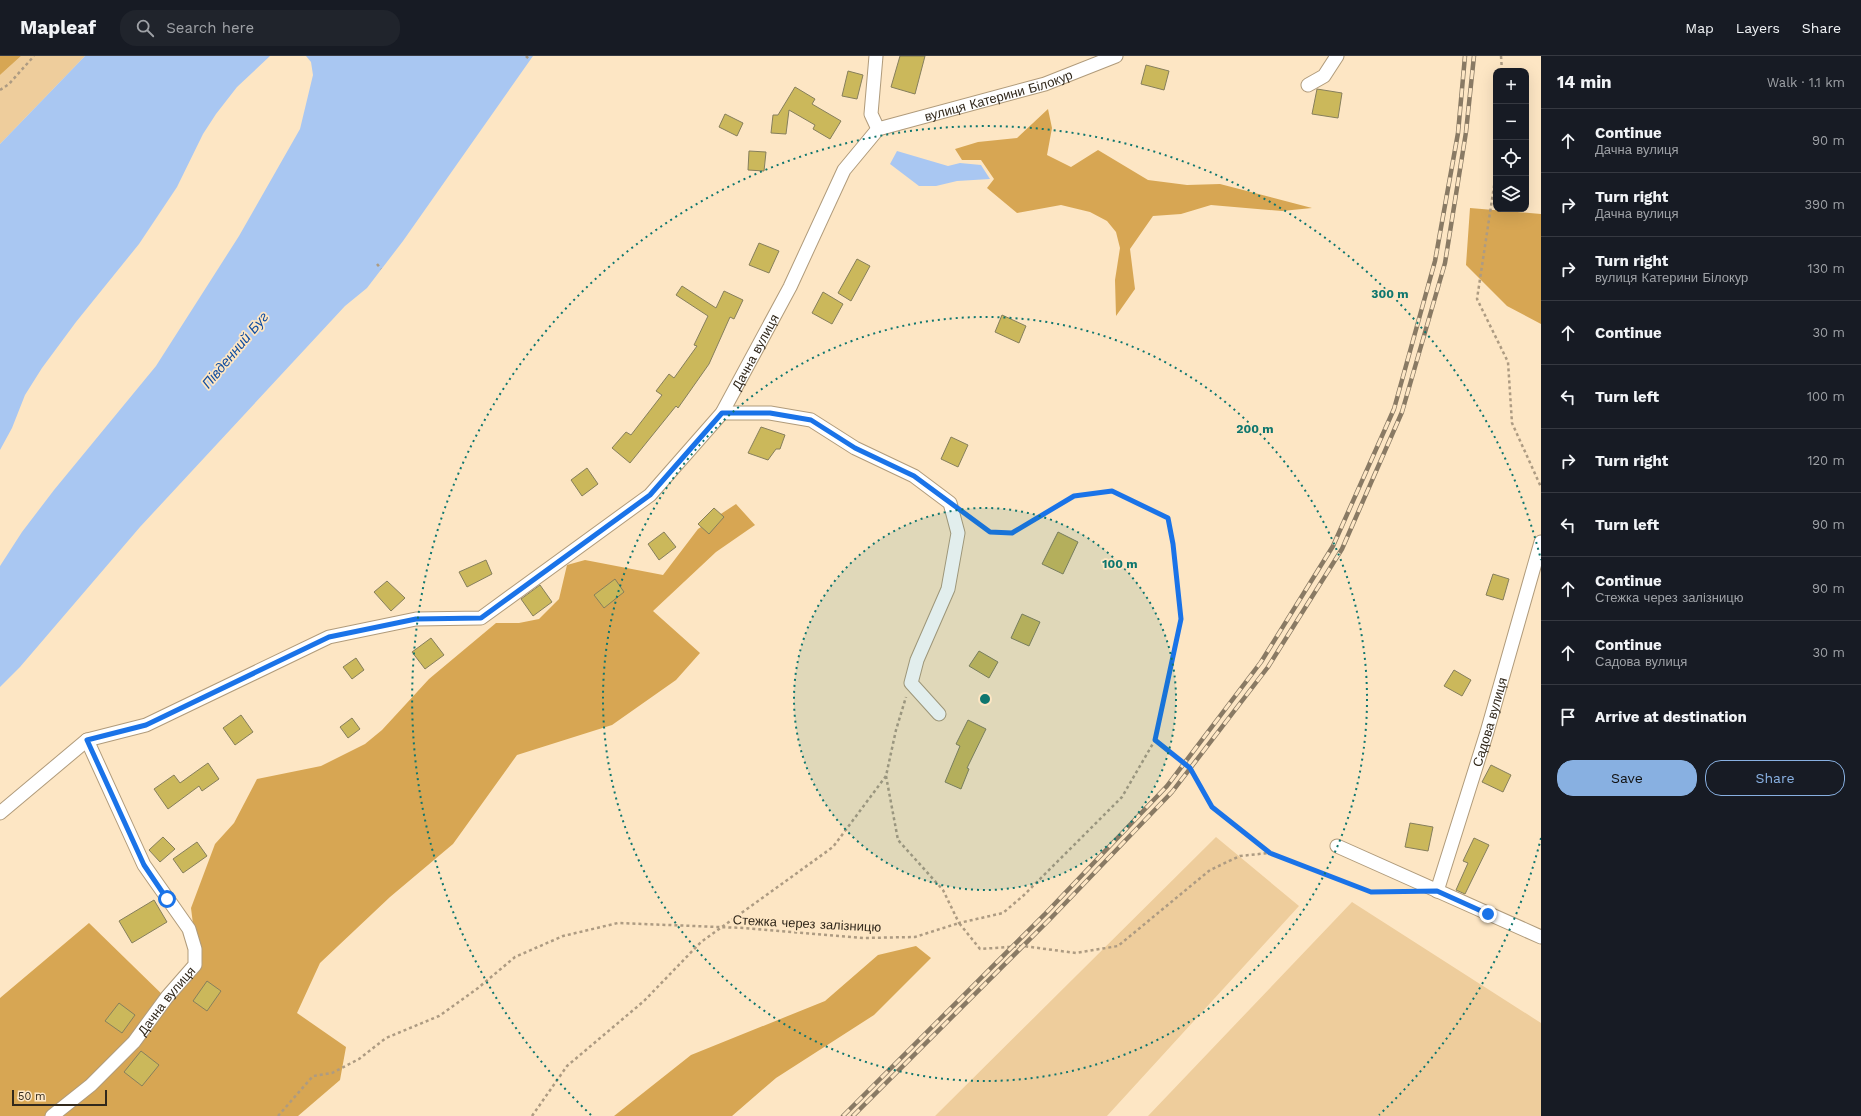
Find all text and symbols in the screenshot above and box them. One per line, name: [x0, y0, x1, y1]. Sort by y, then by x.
search box: [120, 10, 400, 46]
text: Mapleaf: [20, 16, 96, 39]
icon: search: [134, 17, 156, 39]
text: Search here: [166, 19, 254, 37]
text: Map: [1685, 20, 1714, 36]
text: Layers: [1736, 20, 1780, 36]
text: Share: [1802, 20, 1841, 36]
street label: вулиця Катерини Білокур: [923, 67, 1075, 124]
map controls: [1493, 68, 1529, 212]
button: +: [1493, 68, 1529, 104]
text: 14 min: [1557, 72, 1612, 92]
text: Walk · 1.1 km: [1767, 75, 1845, 90]
button: −: [1493, 104, 1529, 140]
text: Continue: [1595, 124, 1662, 142]
icon: ahead: [1557, 130, 1579, 152]
text: 90 m: [1812, 133, 1845, 148]
button: locate: [1493, 140, 1529, 176]
text: Дачна вулиця: [1595, 142, 1679, 157]
button: layers: [1493, 176, 1529, 212]
text: Turn right: [1595, 188, 1668, 206]
icon: right: [1557, 194, 1579, 216]
text: 390 m: [1804, 197, 1845, 212]
text: Дачна вулиця: [1595, 206, 1679, 221]
text: Turn right: [1595, 252, 1668, 270]
icon: right: [1557, 258, 1579, 280]
text: 130 m: [1807, 261, 1845, 276]
text: вулиця Катерини Білокур: [1595, 270, 1748, 285]
text: 300 m: [1371, 287, 1409, 301]
water label: Південний Буг: [199, 309, 271, 391]
street label: Дачна вулиця: [729, 312, 782, 392]
icon: ahead: [1557, 322, 1579, 344]
text: Continue: [1595, 324, 1662, 342]
text: 30 m: [1813, 325, 1845, 340]
icon: left: [1557, 386, 1579, 408]
text: Turn left: [1595, 388, 1659, 406]
text: 100 m: [1807, 389, 1845, 404]
text: 200 m: [1236, 422, 1274, 436]
icon: right: [1557, 450, 1579, 472]
text: Turn right: [1595, 452, 1668, 470]
text: 120 m: [1807, 453, 1845, 468]
icon: left: [1557, 514, 1579, 536]
text: Turn left: [1595, 516, 1659, 534]
text: 90 m: [1812, 517, 1845, 532]
text: 100 m: [1102, 557, 1138, 571]
text: Continue: [1595, 572, 1662, 590]
icon: ahead: [1557, 578, 1579, 600]
text: 90 m: [1812, 581, 1845, 596]
text: Стежка через залізницю: [1595, 590, 1743, 605]
text: Continue: [1595, 636, 1662, 654]
icon: ahead: [1557, 642, 1579, 664]
text: 30 m: [1813, 645, 1845, 660]
text: Садова вулиця: [1595, 654, 1687, 669]
street label: Садова вулиця: [1470, 676, 1510, 769]
centre of rings: [978, 692, 992, 706]
icon: arrive: [1557, 706, 1579, 728]
text: Arrive at destination: [1595, 708, 1747, 726]
button: Save: [1557, 760, 1697, 796]
button: Share: [1705, 760, 1845, 796]
route start: [158, 890, 176, 908]
route end: [1479, 905, 1497, 923]
street label: Стежка через залізницю: [732, 912, 882, 935]
street label: Дачна вулиця: [135, 964, 198, 1038]
scale bar: [12, 1088, 107, 1107]
text: 50 m: [18, 1090, 45, 1103]

